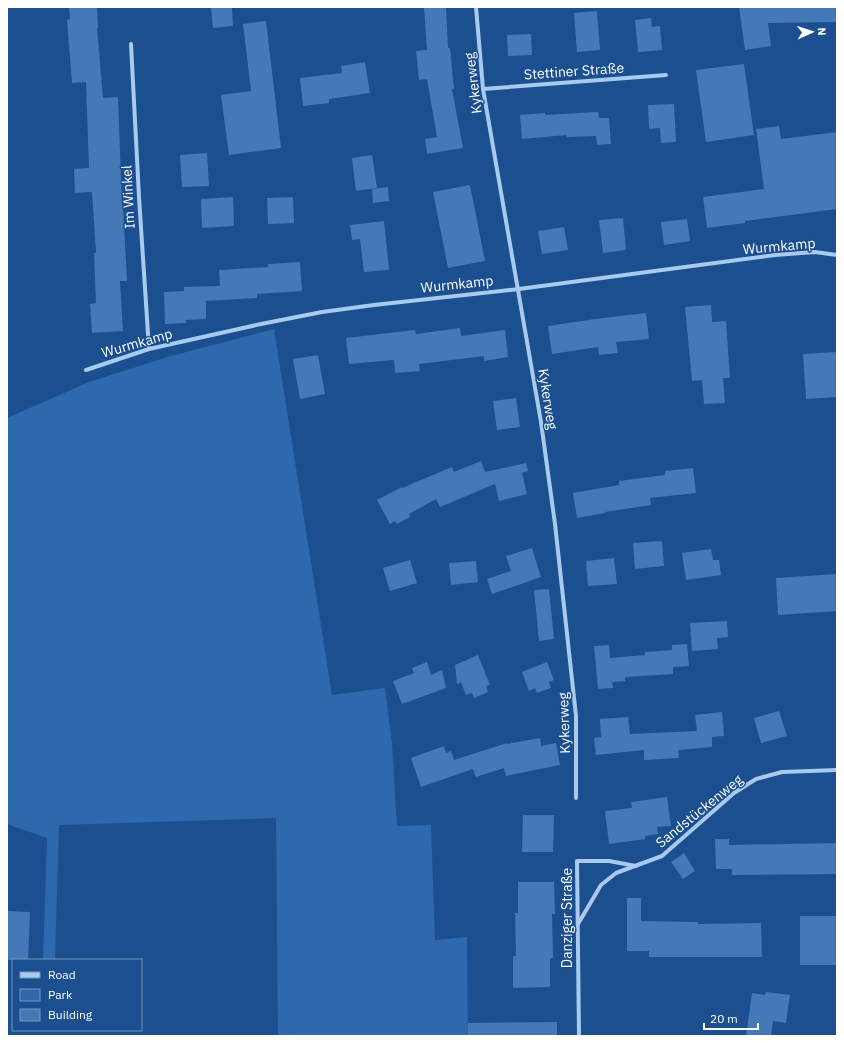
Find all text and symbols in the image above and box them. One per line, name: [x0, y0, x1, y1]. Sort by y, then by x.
north arrow: [792, 12, 832, 52]
text: N: [815, 27, 829, 36]
street label: Kykerweg: [460, 51, 486, 115]
street label: Stettiner Straße: [523, 59, 625, 83]
street label: Im Winkel: [117, 165, 139, 229]
street label: Wurmkamp: [742, 234, 816, 258]
street label: Wurmkamp: [420, 271, 494, 297]
street label: Wurmkamp: [100, 324, 174, 362]
street label: Kykerweg: [534, 367, 562, 431]
street label: Kykerweg: [554, 691, 574, 754]
street label: Sandstückenweg: [652, 770, 747, 852]
street label: Danziger Straße: [558, 867, 576, 968]
legend: [12, 959, 142, 1031]
text: Road: [48, 967, 76, 982]
text: Park: [48, 987, 73, 1002]
scale bar: [704, 1005, 758, 1031]
text: Building: [48, 1007, 93, 1022]
text: 20 m: [710, 1011, 738, 1026]

